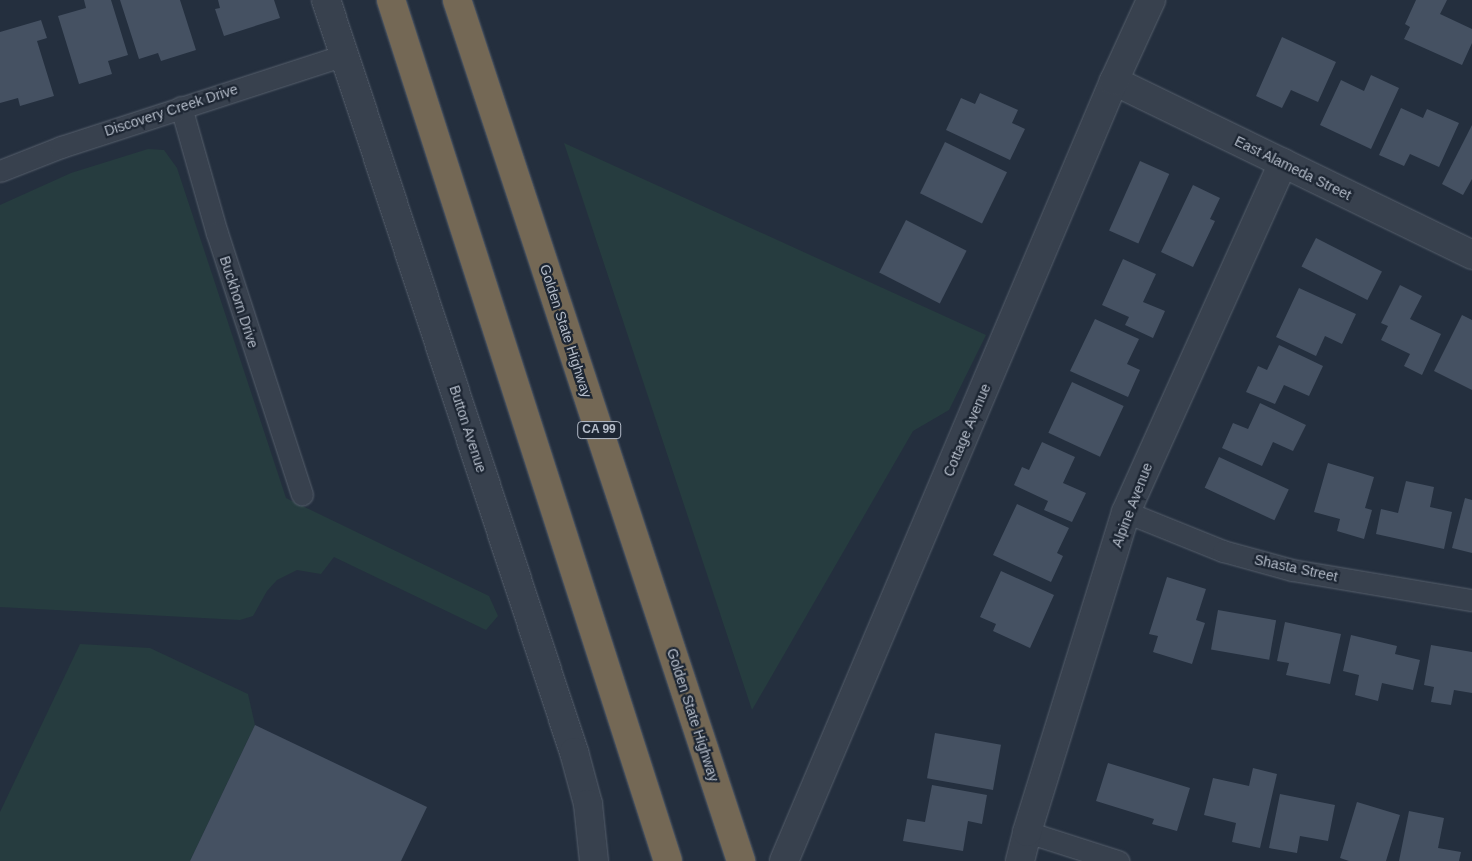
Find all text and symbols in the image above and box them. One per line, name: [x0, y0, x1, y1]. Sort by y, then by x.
street label: Discovery Creek Drive: [102, 80, 240, 140]
street label: East Alameda Street: [1232, 132, 1354, 204]
street label: Buckhorn Drive: [216, 254, 262, 350]
street label: Golden State Highway: [536, 262, 596, 400]
street label: Cottage Avenue: [940, 381, 994, 479]
street label: Button Avenue: [446, 383, 490, 475]
road number: CA 99: [576, 420, 622, 440]
street label: Alpine Avenue: [1108, 460, 1156, 550]
street label: Shasta Street: [1253, 551, 1339, 585]
street label: Golden State Highway: [663, 646, 723, 784]

